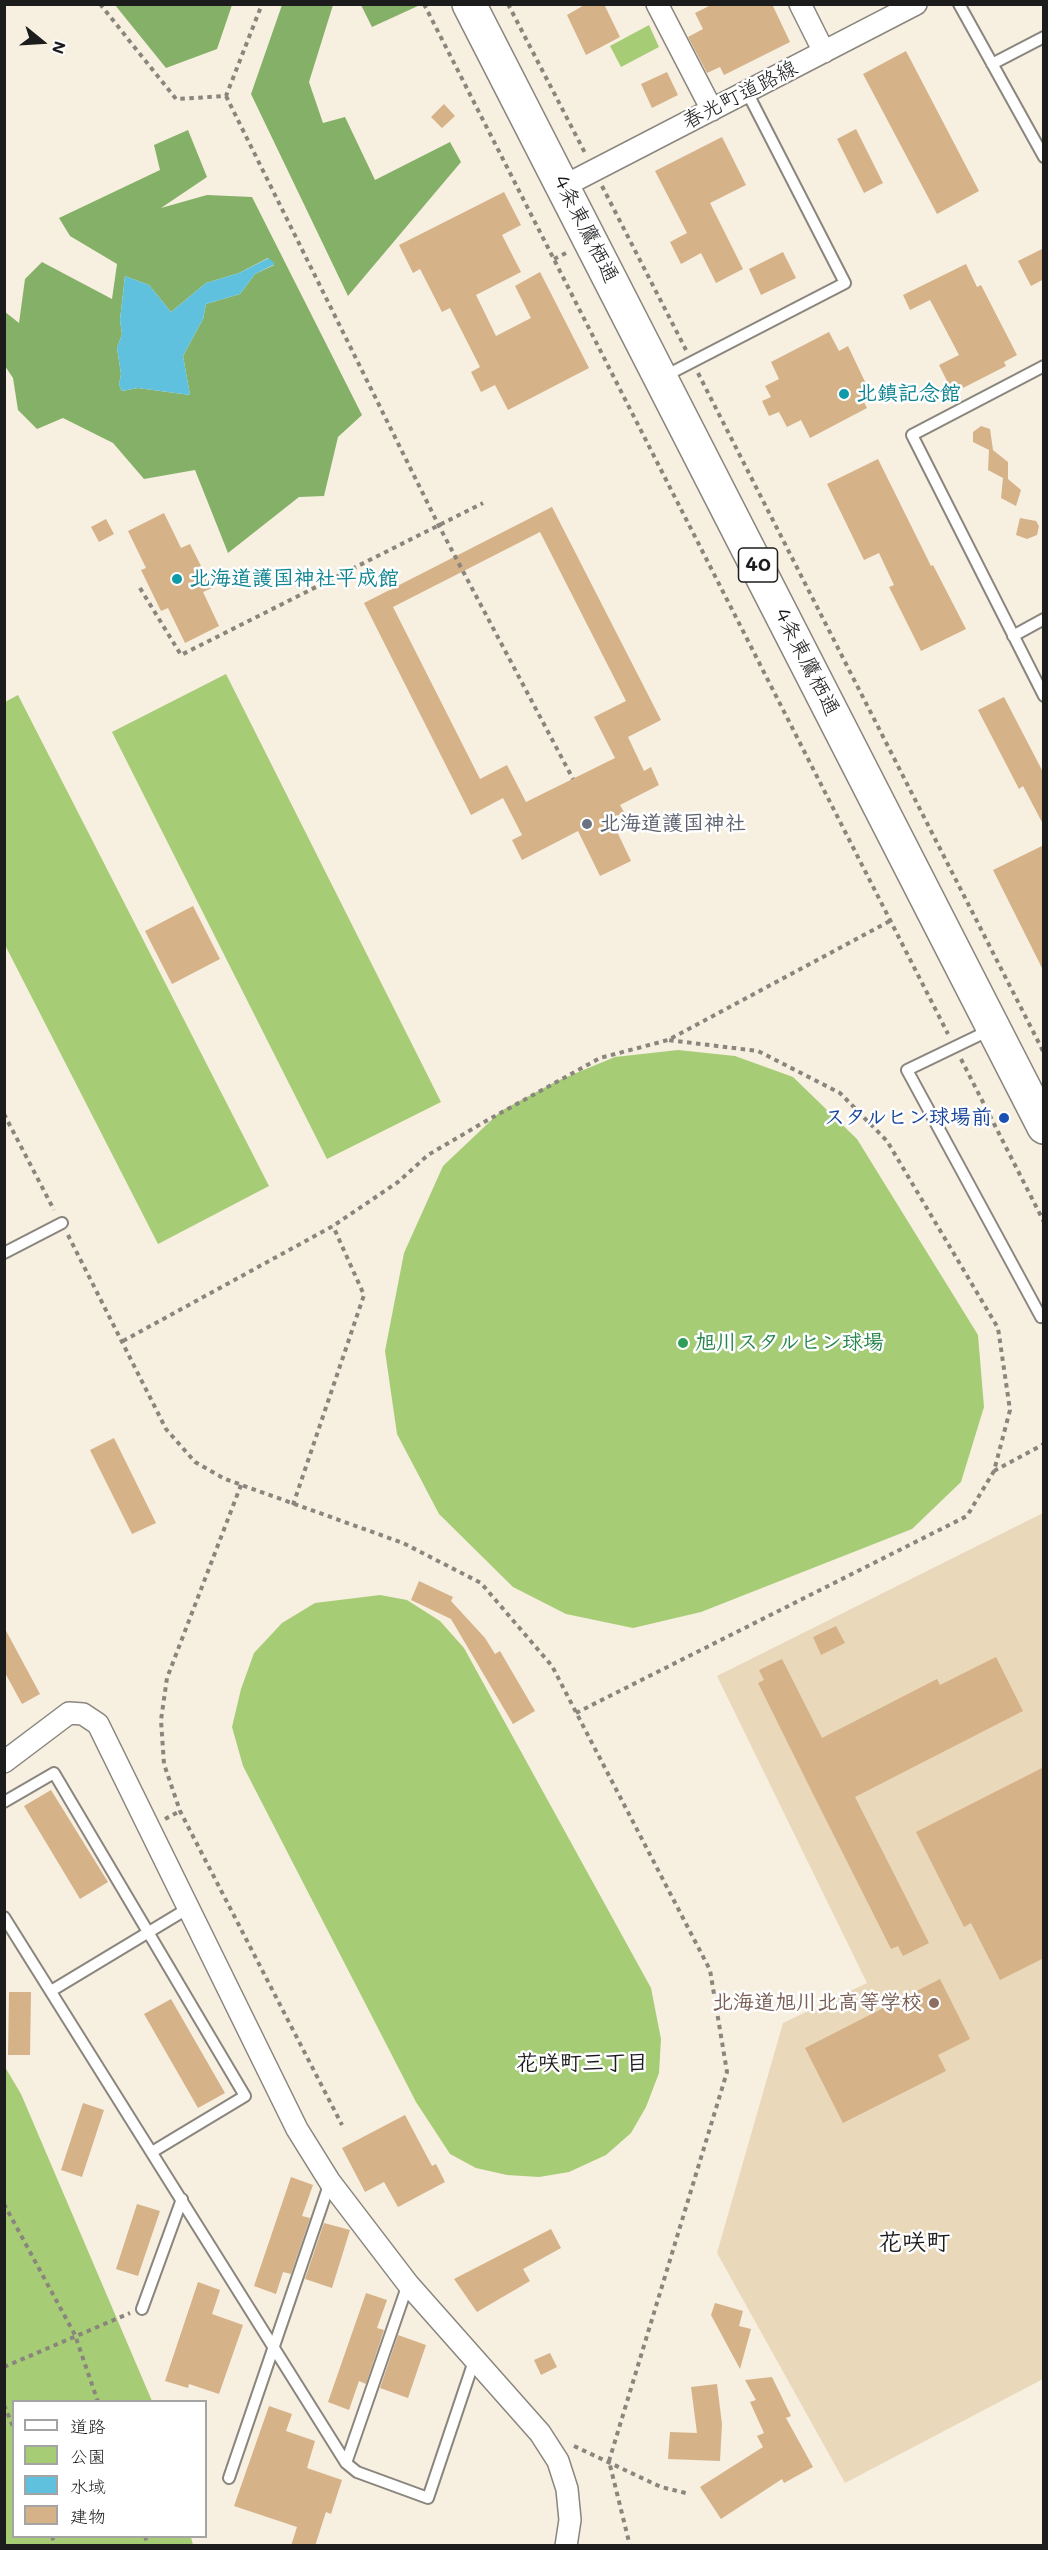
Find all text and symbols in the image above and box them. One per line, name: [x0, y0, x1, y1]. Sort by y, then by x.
north arrow: [12, 12, 72, 72]
text: N: [48, 39, 71, 57]
street label: 春光町道路線: [678, 55, 802, 135]
street label: 4条東鷹栖通: [548, 171, 624, 287]
place label: 北鎮記念館: [856, 381, 961, 407]
marker: 北鎮記念館: [837, 387, 851, 401]
road number: 40: [738, 548, 777, 582]
place label: 北海道護国神社平成館: [189, 566, 399, 592]
marker: 北海道護国神社平成館: [170, 572, 184, 586]
street label: 4条東鷹栖通: [769, 604, 845, 720]
place label: 北海道護国神社: [599, 811, 746, 837]
marker: 北海道護国神社: [580, 817, 594, 831]
place label: スタルヒン球場前: [824, 1105, 992, 1131]
marker: スタルヒン球場前: [997, 1111, 1011, 1125]
place label: 旭川スタルヒン球場: [695, 1330, 884, 1356]
marker: 旭川スタルヒン球場: [676, 1336, 690, 1350]
place label: 北海道旭川北高等学校: [712, 1990, 922, 2016]
marker: 北海道旭川北高等学校: [927, 1996, 941, 2010]
district label: 花咲町三丁目: [516, 2050, 648, 2076]
district label: 花咲町: [878, 2229, 950, 2257]
legend: [12, 2400, 207, 2538]
text: 道路: [70, 2414, 106, 2438]
text: 公園: [70, 2444, 106, 2468]
text: 水域: [70, 2474, 106, 2498]
text: 建物: [70, 2504, 106, 2528]

